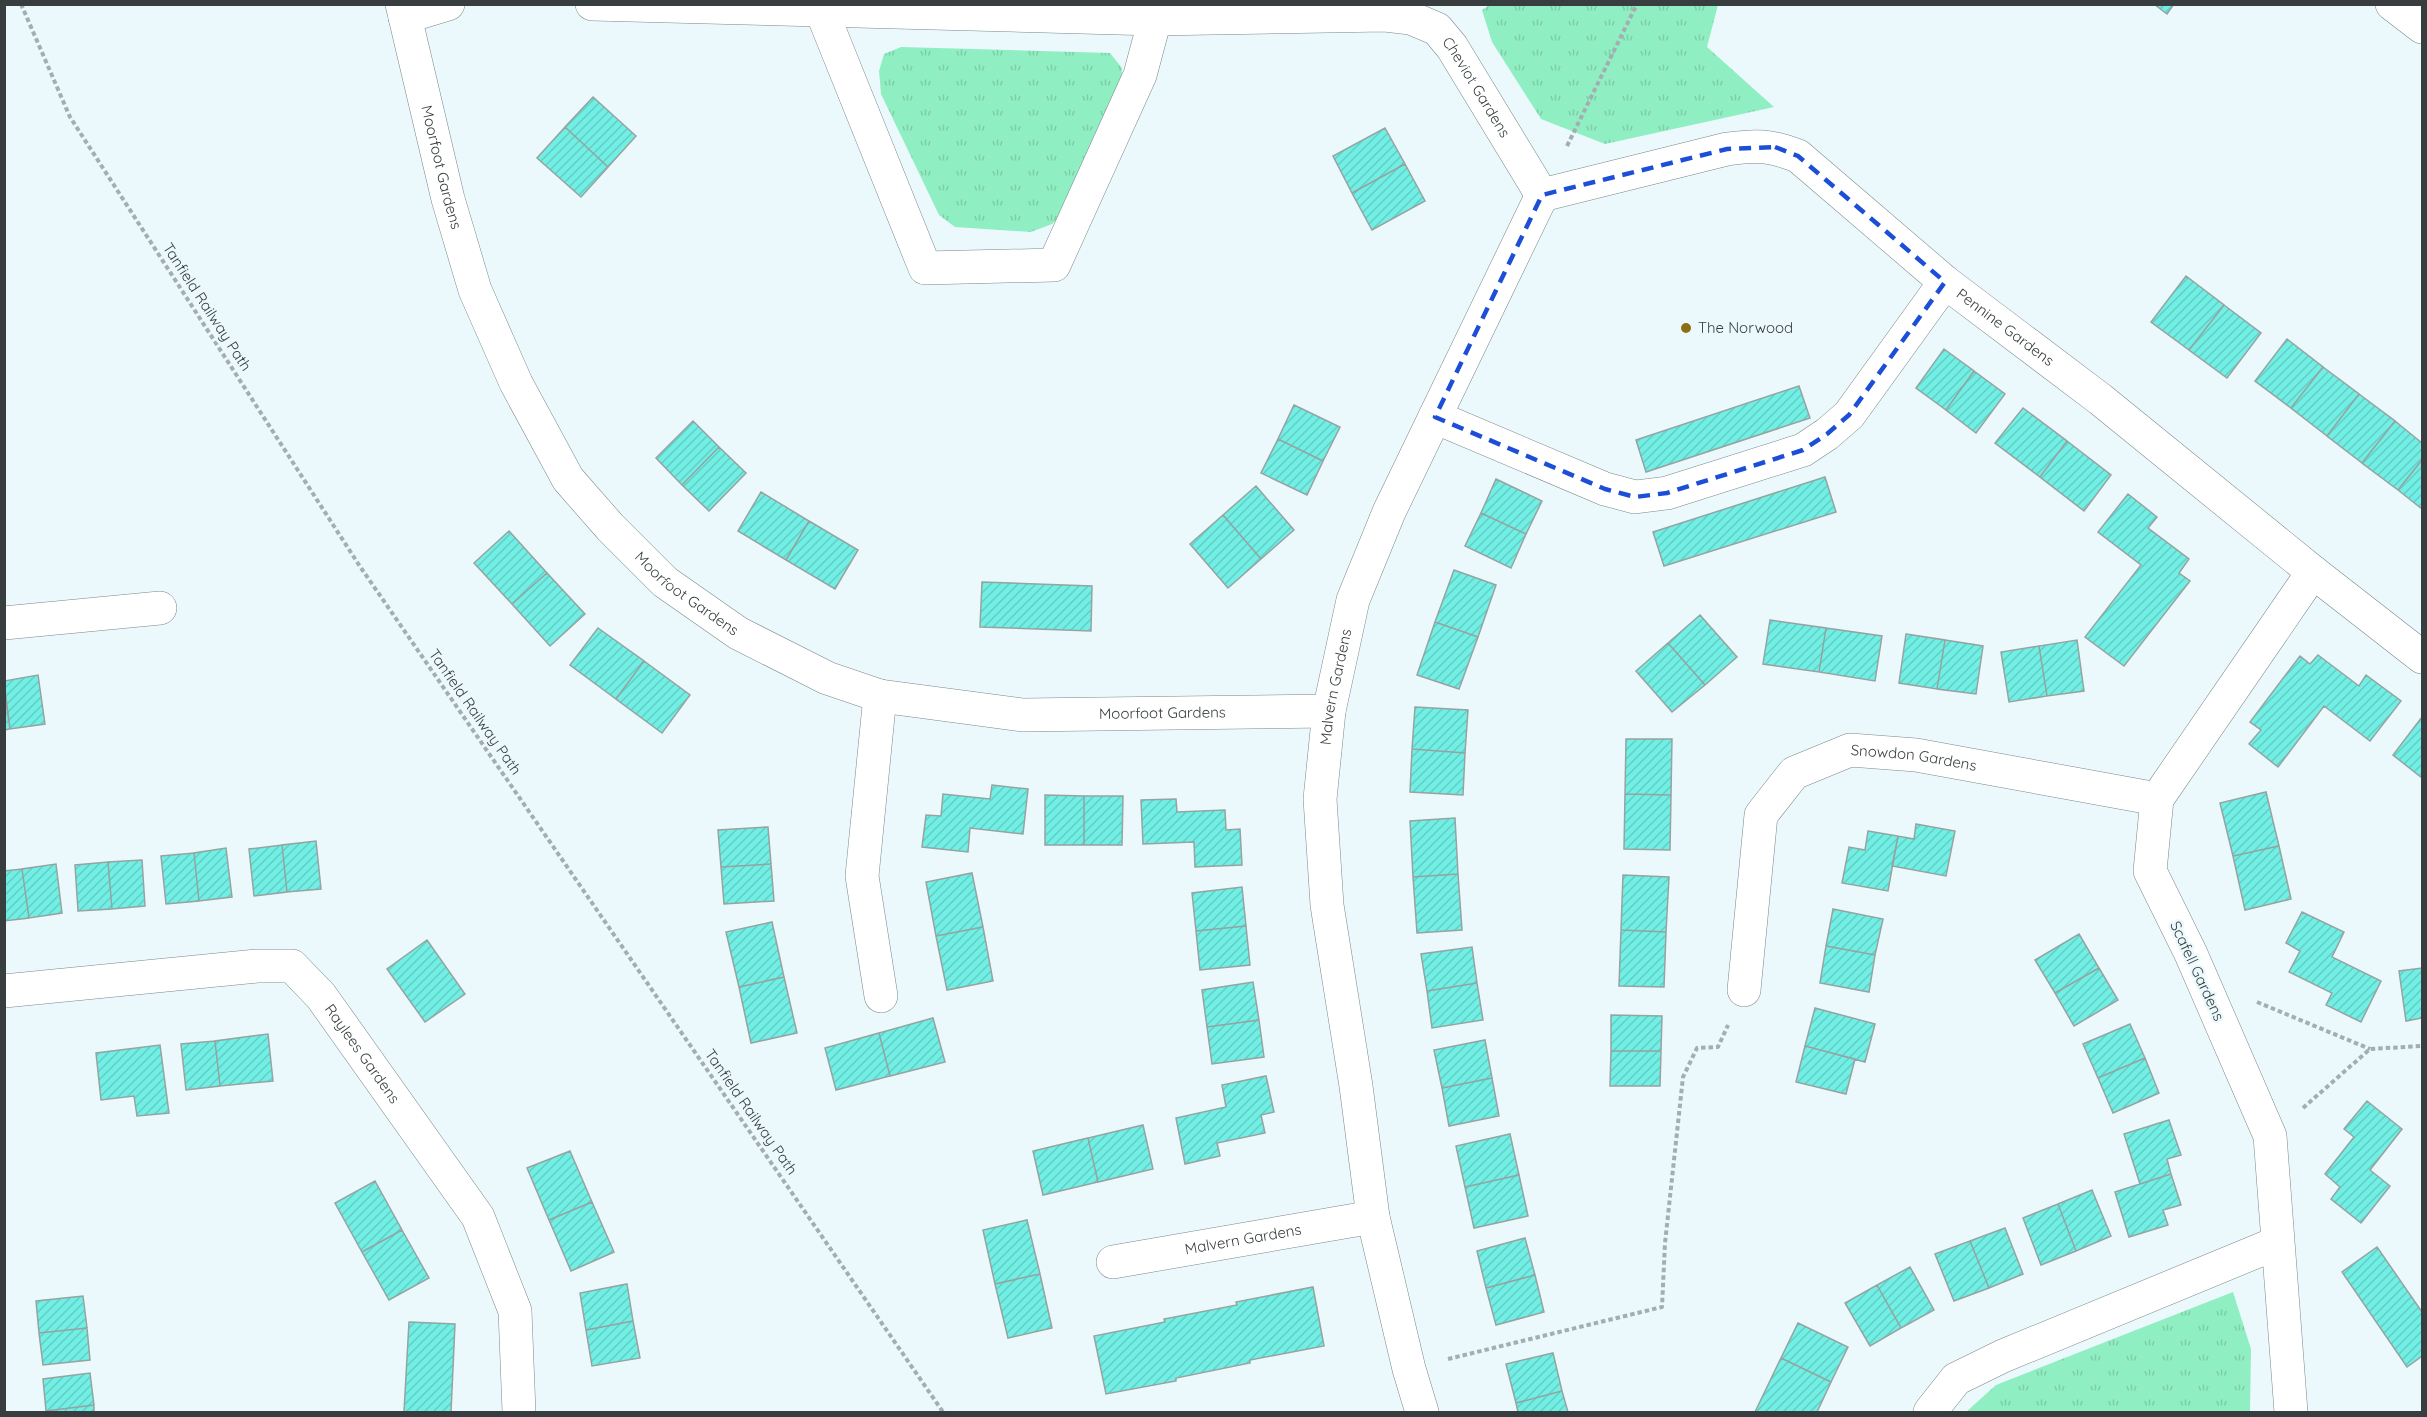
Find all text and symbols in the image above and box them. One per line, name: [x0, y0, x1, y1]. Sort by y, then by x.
street label: Cheviot Gardens: [1438, 33, 1515, 141]
street label: Moorfoot Gardens: [417, 103, 466, 231]
street label: Tanfield Railway Path: [159, 239, 256, 374]
street label: Pennine Gardens: [1953, 284, 2058, 370]
place label: The Norwood: [1698, 318, 1793, 337]
marker: The Norwood: [1679, 321, 1693, 335]
street label: Moorfoot Gardens: [631, 547, 743, 640]
street label: Malvern Gardens: [1316, 627, 1355, 746]
street label: Tanfield Railway Path: [425, 645, 526, 778]
street label: Moorfoot Gardens: [1099, 702, 1226, 723]
street label: Snowdon Gardens: [1850, 740, 1978, 775]
street label: Scafell Gardens: [2166, 918, 2229, 1024]
street label: Raylees Gardens: [321, 1000, 404, 1107]
street label: Tanfield Railway Path: [701, 1045, 802, 1178]
street label: Malvern Gardens: [1183, 1220, 1303, 1258]

